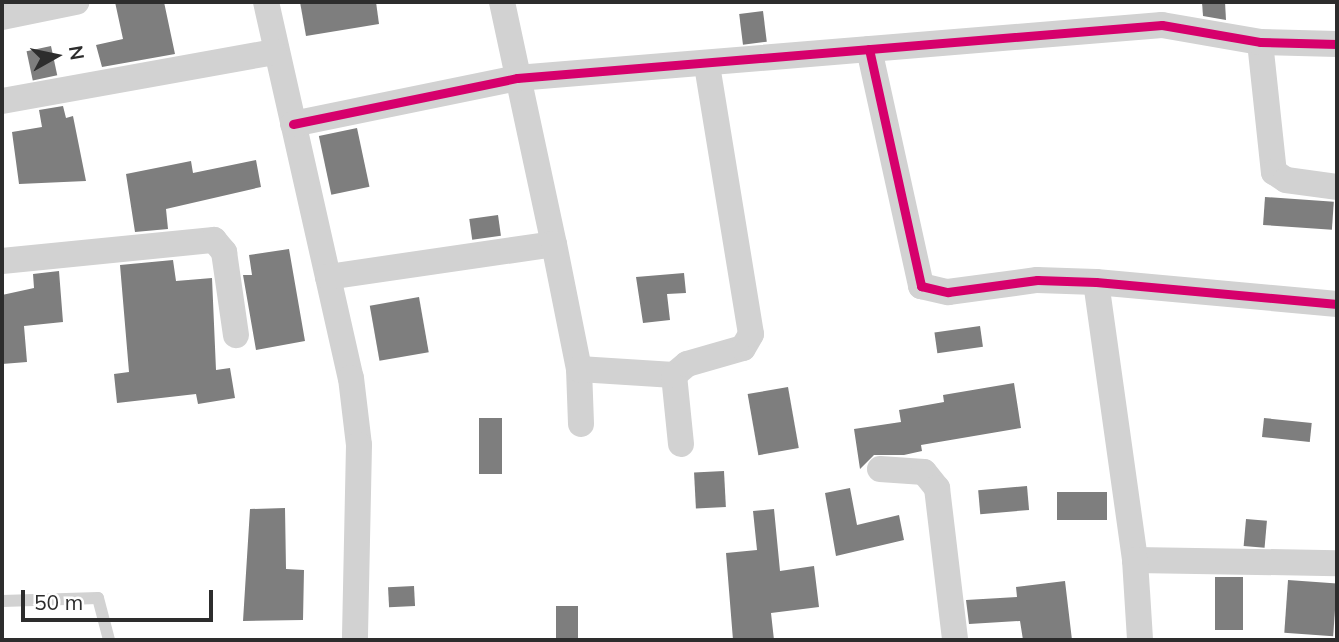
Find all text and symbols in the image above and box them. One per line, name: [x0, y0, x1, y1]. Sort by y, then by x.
north arrow: [21, 21, 91, 91]
text: N: [64, 44, 90, 62]
scale bar: [24, 576, 217, 620]
text: 50 m: [34, 589, 83, 615]

